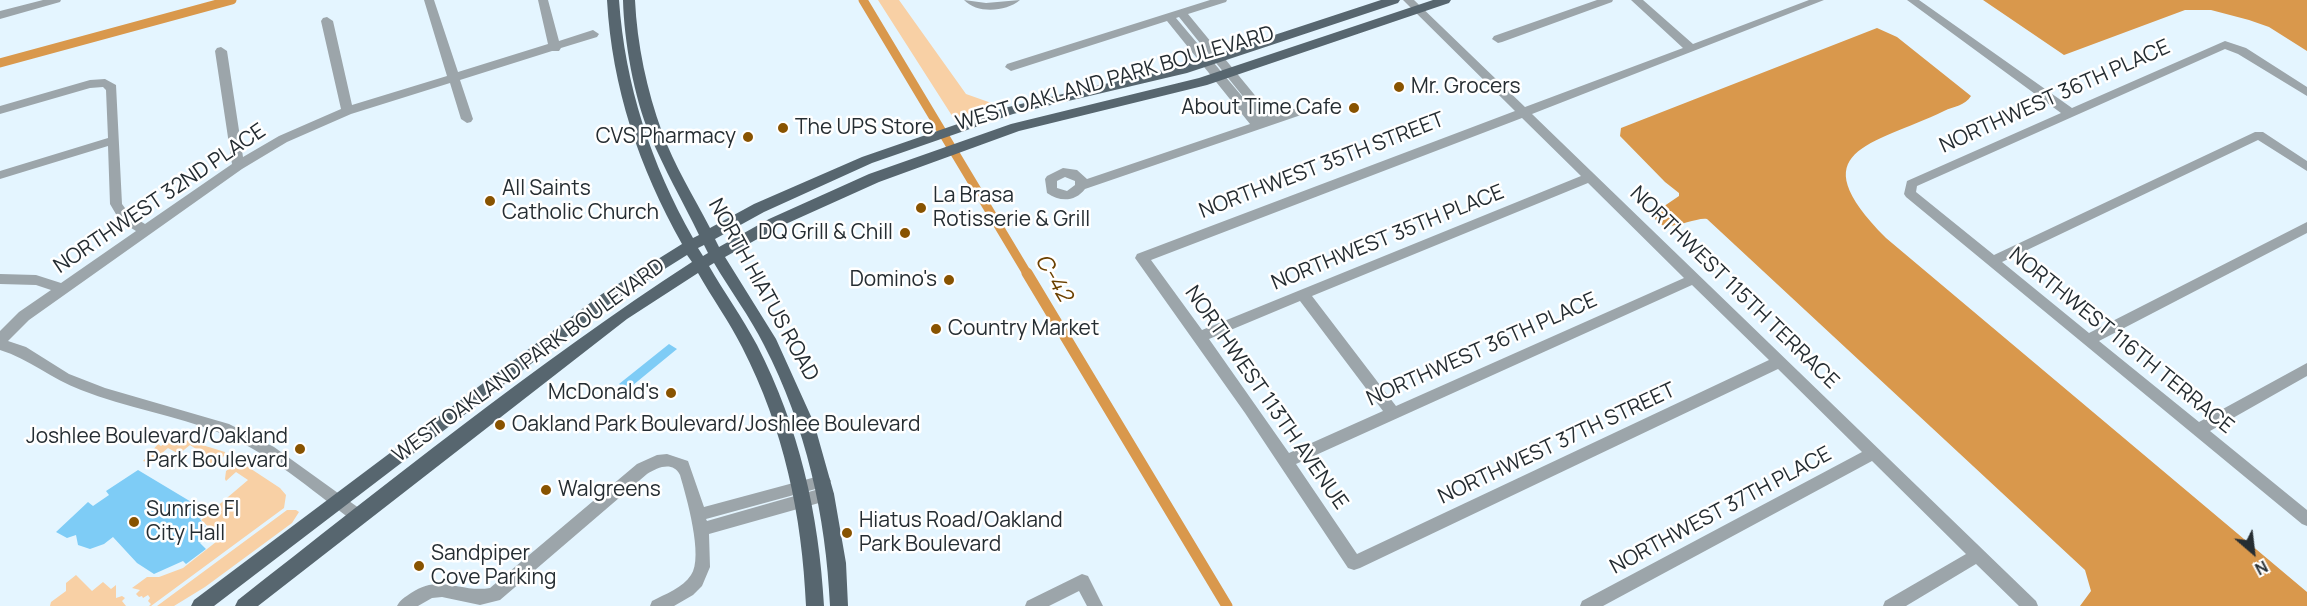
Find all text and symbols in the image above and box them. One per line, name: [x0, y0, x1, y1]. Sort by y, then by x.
street label: WEST OAKLAND PARK BOULEVARD: [953, 21, 1277, 137]
street label: NORTHWEST 36TH PLACE: [1936, 35, 2174, 159]
place label: Mr. Grocers: [1411, 74, 1520, 100]
marker: Mr. Grocers: [1392, 80, 1406, 94]
place label: About Time Cafe: [1181, 95, 1342, 121]
marker: About Time Cafe: [1347, 101, 1361, 115]
street label: NORTHWEST 35TH STREET: [1196, 108, 1448, 224]
place label: The UPS Store: [795, 115, 934, 141]
street label: NORTHWEST 32ND PLACE: [49, 119, 271, 279]
marker: The UPS Store: [776, 121, 790, 135]
place label: CVS Pharmacy: [596, 124, 736, 150]
marker: CVS Pharmacy: [741, 130, 755, 144]
place label: All Saints Catholic Church: [502, 176, 659, 226]
street label: NORTHWEST 35TH PLACE: [1268, 180, 1508, 296]
street label: NORTHWEST 115TH TERRACE: [1624, 181, 1844, 395]
place label: La Brasa Rotisserie & Grill: [933, 183, 1090, 233]
marker: All Saints Catholic Church: [483, 194, 497, 208]
street label: NORTH HIATUS ROAD: [702, 194, 824, 386]
marker: La Brasa Rotisserie & Grill: [914, 201, 928, 215]
place label: DQ Grill & Chill: [758, 220, 893, 246]
marker: DQ Grill & Chill: [898, 226, 912, 240]
street label: NORTHWEST 116TH TERRACE: [2004, 243, 2238, 439]
water label: C-42: [1029, 249, 1077, 307]
street label: WEST OAKLAND PARK BOULEVARD: [388, 254, 670, 468]
place label: Domino's: [850, 267, 937, 293]
marker: Domino's: [942, 273, 956, 287]
street label: NORTHWEST 113TH AVENUE: [1179, 281, 1353, 515]
street label: NORTHWEST 36TH PLACE: [1363, 288, 1601, 412]
place label: Country Market: [948, 316, 1099, 342]
marker: Country Market: [929, 322, 943, 336]
street label: NORTHWEST 37TH STREET: [1434, 378, 1680, 510]
place label: McDonald's: [548, 380, 659, 406]
marker: McDonald's: [664, 386, 678, 400]
place label: Oakland Park Boulevard/Joshlee Boulevard: [512, 412, 920, 438]
marker: Oakland Park Boulevard/Joshlee Boulevard: [493, 418, 507, 432]
place label: Joshlee Boulevard/Oakland Park Boulevard: [26, 424, 288, 474]
marker: Joshlee Boulevard/Oakland Park Boulevard: [293, 442, 307, 456]
street label: NORTHWEST 37TH PLACE: [1606, 442, 1836, 580]
place label: Walgreens: [558, 477, 661, 503]
marker: Walgreens: [539, 483, 553, 497]
place label: Sunrise Fl City Hall: [146, 497, 239, 547]
place label: Hiatus Road/Oakland Park Boulevard: [859, 508, 1063, 558]
marker: Sunrise Fl City Hall: [127, 515, 141, 529]
north arrow: [2223, 522, 2283, 582]
marker: Hiatus Road/Oakland Park Boulevard: [840, 526, 854, 540]
place label: Sandpiper Cove Parking: [431, 541, 556, 591]
text: N: [2251, 555, 2272, 580]
marker: Sandpiper Cove Parking: [412, 559, 426, 573]

